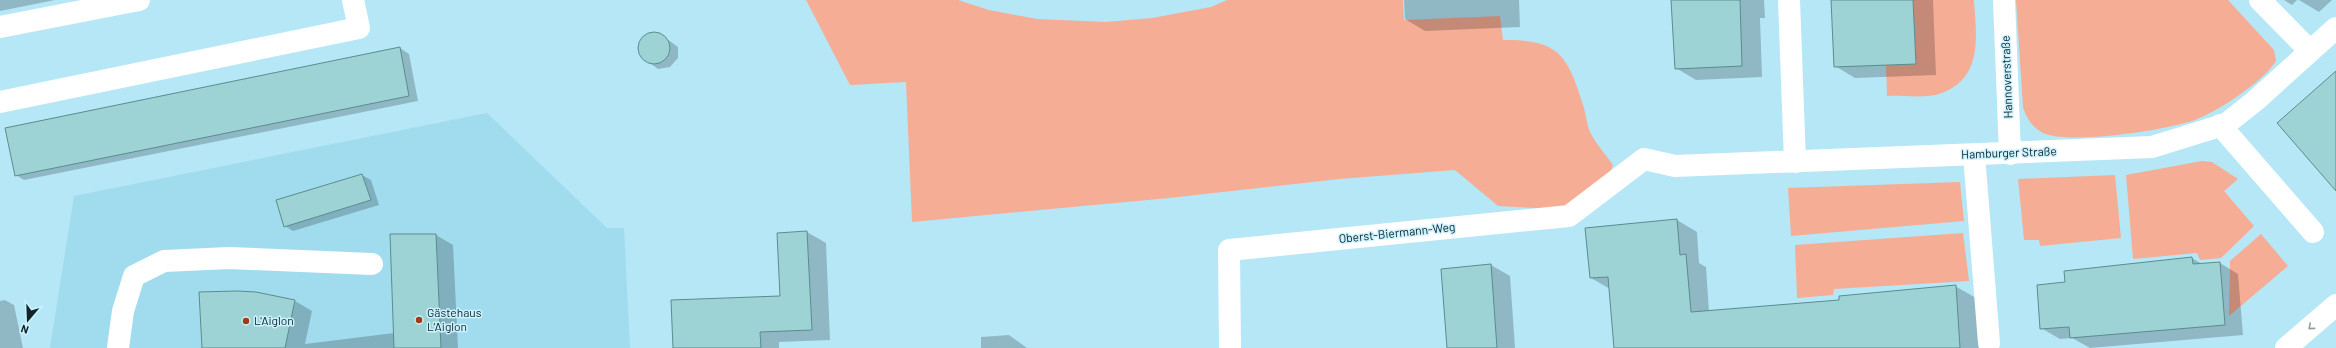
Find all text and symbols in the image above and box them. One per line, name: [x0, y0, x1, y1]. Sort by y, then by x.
street label: Hannoverstraße: [1998, 35, 2014, 119]
street label: Hamburger Straße: [1961, 143, 2057, 161]
street label: Oberst-Biermann-Weg: [1338, 219, 1456, 245]
north arrow: [8, 300, 48, 340]
place label: Gästehaus L’Aiglon: [427, 305, 482, 333]
place label: L'Aiglon: [254, 313, 294, 327]
marker: Gästehaus L’Aiglon: [414, 315, 424, 325]
marker: L'Aiglon: [241, 316, 251, 326]
one-way arrow: [2309, 322, 2316, 329]
text: N: [19, 323, 30, 337]

